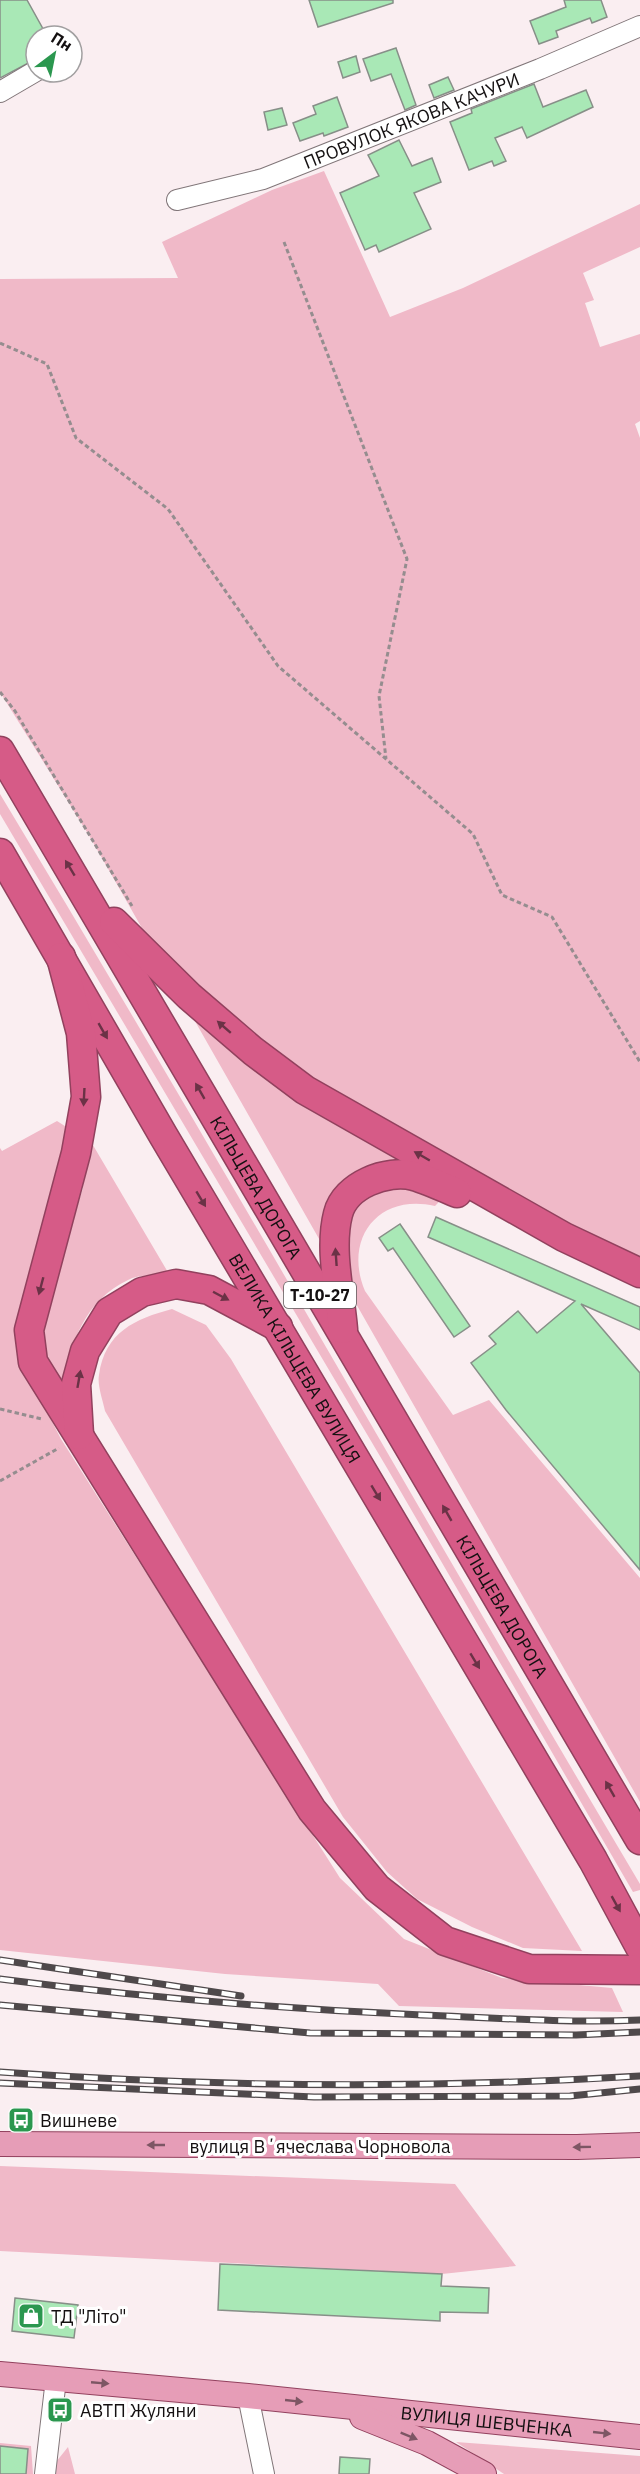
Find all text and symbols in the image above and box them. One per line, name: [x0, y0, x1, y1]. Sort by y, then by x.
north arrow: [24, 24, 84, 84]
text: Пн: [48, 27, 76, 55]
street label: ПРОВУЛОК ЯКОВА КАЧУРИ: [300, 67, 523, 173]
one-way arrow: [65, 859, 75, 876]
one-way arrow: [217, 1021, 232, 1034]
one-way arrow: [98, 1023, 109, 1039]
one-way arrow: [195, 1083, 206, 1099]
one-way arrow: [80, 1087, 89, 1106]
street label: КІЛЬЦЕВА ДОРОГА: [205, 1112, 308, 1263]
one-way arrow: [413, 1151, 430, 1161]
one-way arrow: [196, 1191, 207, 1207]
one-way arrow: [332, 1248, 341, 1267]
street label: ВЕЛИКА КІЛЬЦЕВА ВУЛИЦЯ: [224, 1249, 366, 1467]
one-way arrow: [35, 1277, 45, 1296]
road number: Т-10-27: [284, 1282, 356, 1308]
one-way arrow: [212, 1291, 229, 1301]
one-way arrow: [74, 1369, 83, 1388]
one-way arrow: [371, 1485, 381, 1502]
one-way arrow: [442, 1505, 453, 1521]
street label: КІЛЬЦЕВА ДОРОГА: [452, 1531, 554, 1682]
one-way arrow: [470, 1653, 480, 1670]
one-way arrow: [605, 1781, 616, 1797]
one-way arrow: [611, 1895, 621, 1912]
bus stop icon: Вишневе: [6, 2105, 36, 2135]
place label: Вишневе: [40, 2109, 117, 2132]
street label: вулиця Вʼячеслава Чорновола: [189, 2135, 451, 2158]
one-way arrow: [146, 2140, 165, 2150]
one-way arrow: [572, 2142, 591, 2152]
shop icon: ТД "Літо": [16, 2301, 46, 2331]
place label: ТД "Літо": [51, 2305, 127, 2328]
one-way arrow: [91, 2378, 110, 2388]
bus stop icon: АВТП Жуляни: [45, 2395, 75, 2425]
one-way arrow: [285, 2397, 304, 2406]
place label: АВТП Жуляни: [80, 2399, 197, 2422]
street label: ВУЛИЦЯ ШЕВЧЕНКА: [400, 2401, 574, 2441]
one-way arrow: [592, 2428, 611, 2438]
one-way arrow: [400, 2431, 418, 2441]

